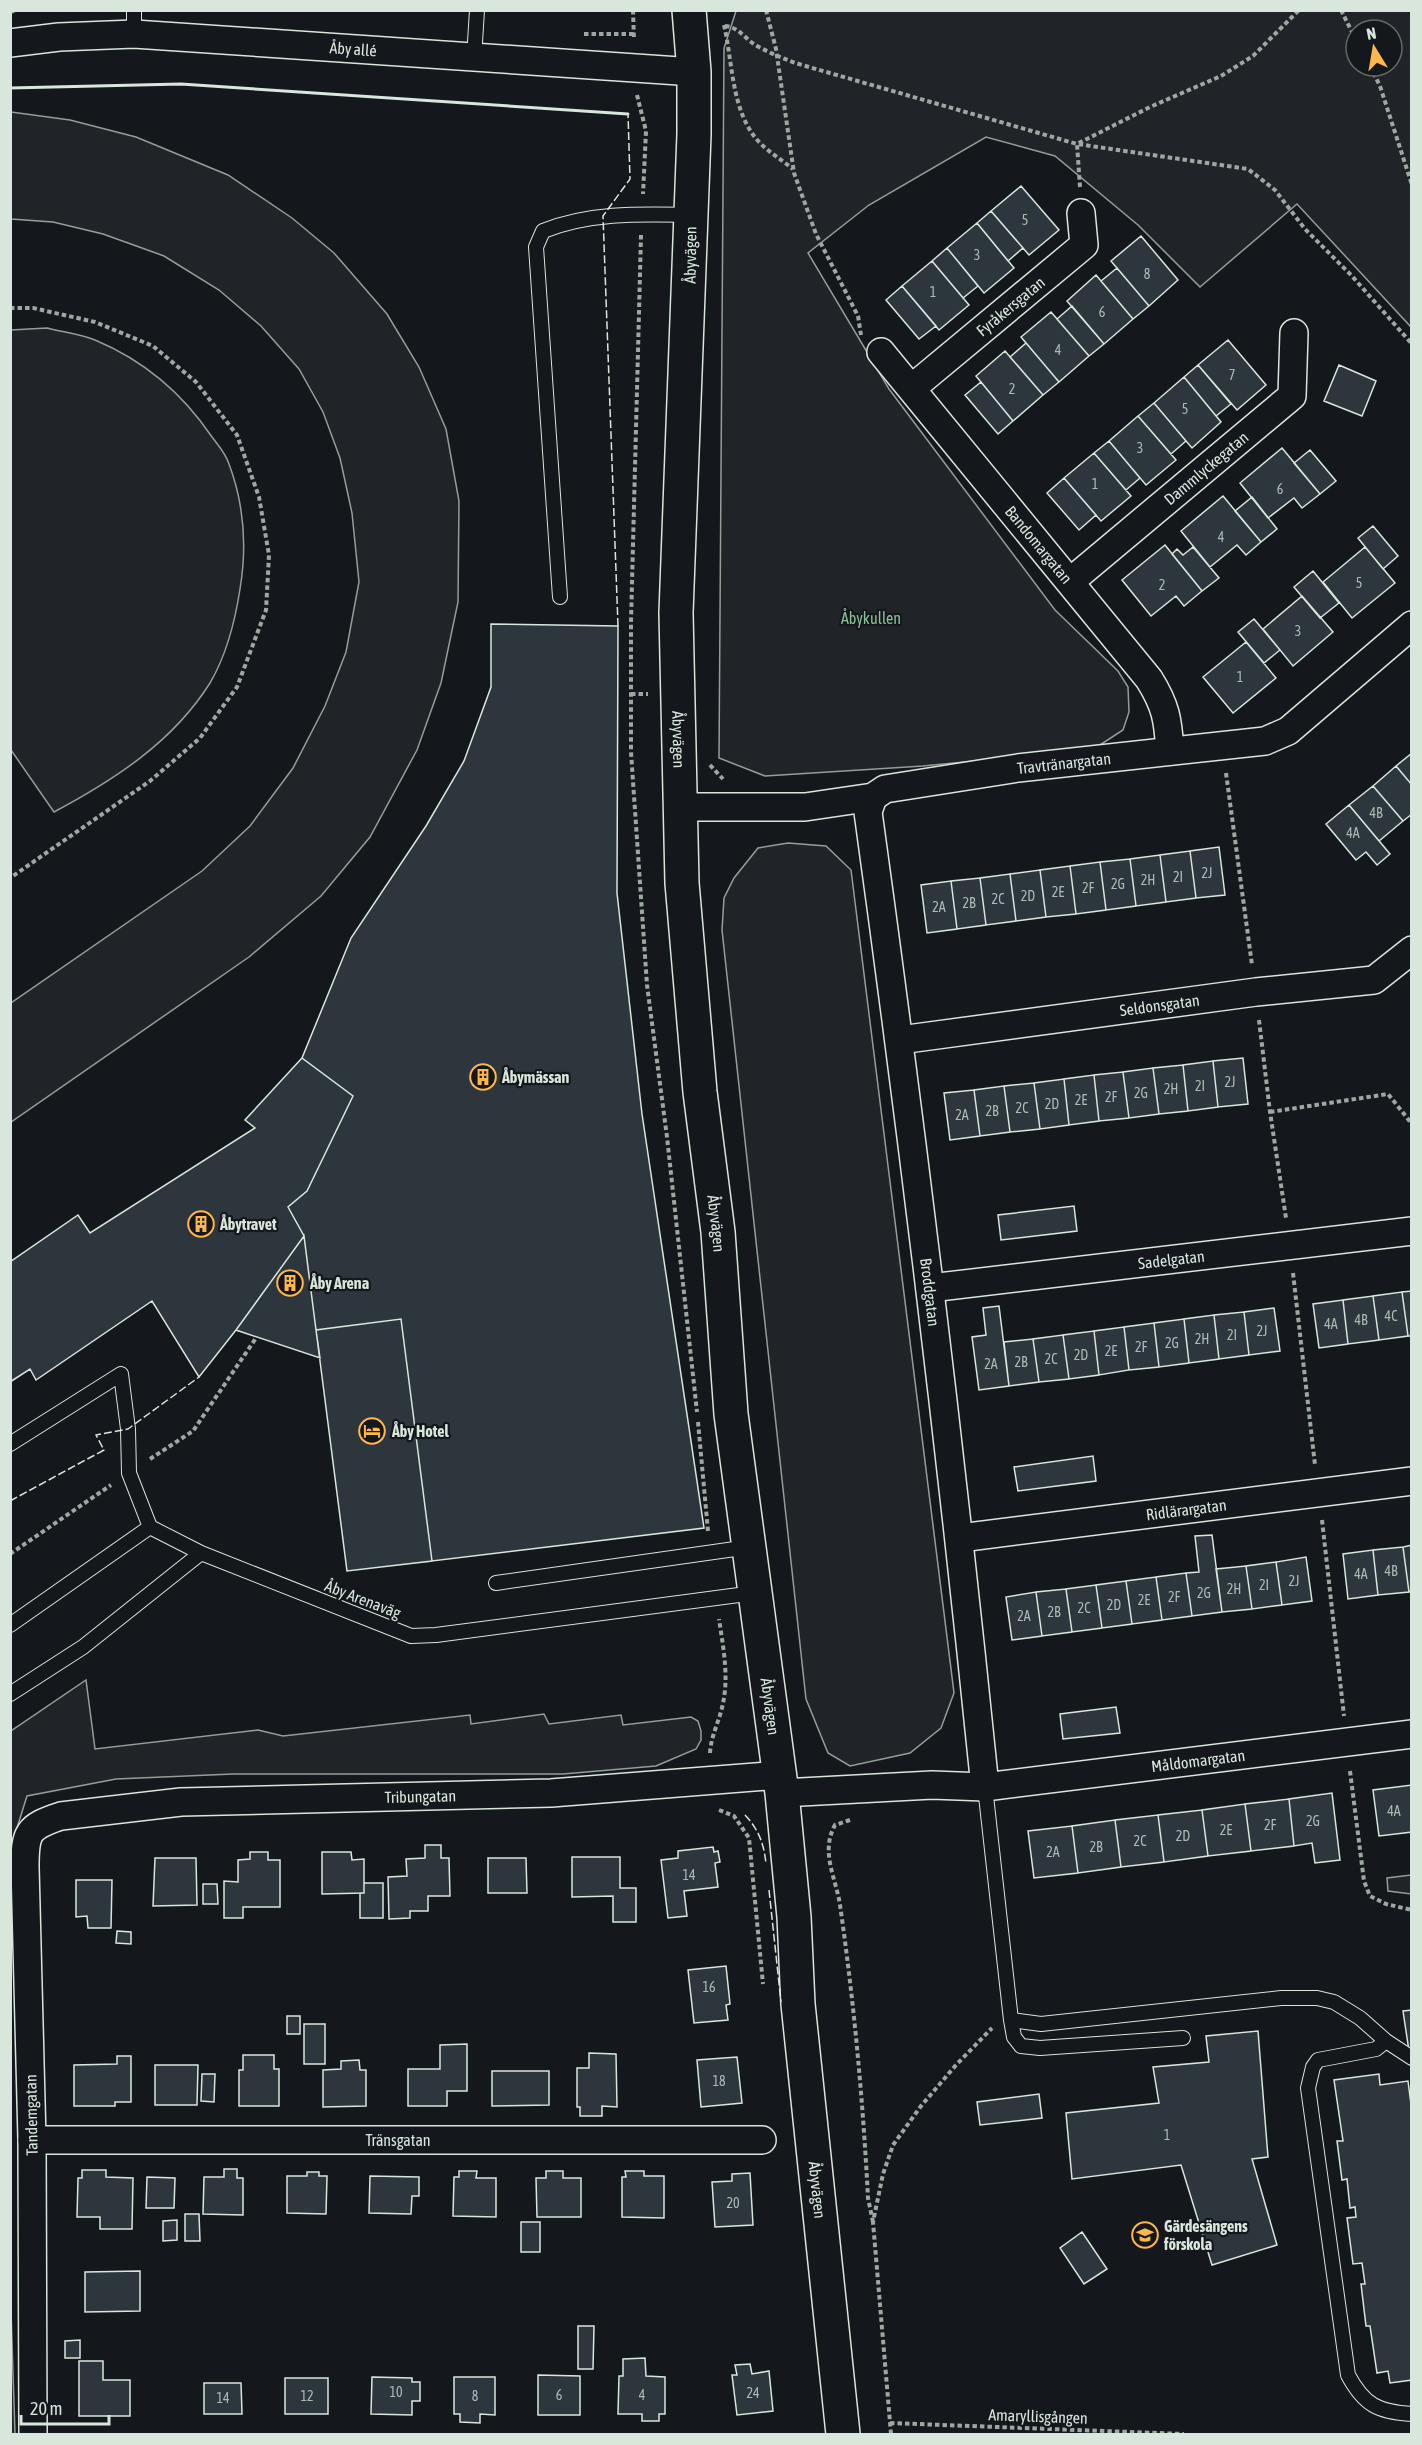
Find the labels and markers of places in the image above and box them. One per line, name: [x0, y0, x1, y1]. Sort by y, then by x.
building icon: Åbymässan: [468, 1062, 498, 1092]
place label: Åbymässan: [501, 1067, 570, 1086]
building icon: Åbytravet: [186, 1209, 216, 1239]
place label: Åbytravet: [219, 1214, 277, 1233]
building icon: Åby Arena: [275, 1268, 305, 1298]
place label: Åby Arena: [309, 1273, 369, 1292]
hotel icon: Åby Hotel: [357, 1416, 387, 1446]
place label: Åby Hotel: [391, 1421, 450, 1440]
place label: Gärdesängens förskola: [1163, 2217, 1248, 2253]
school or university icon: Gärdesängens förskola: [1130, 2220, 1160, 2250]

